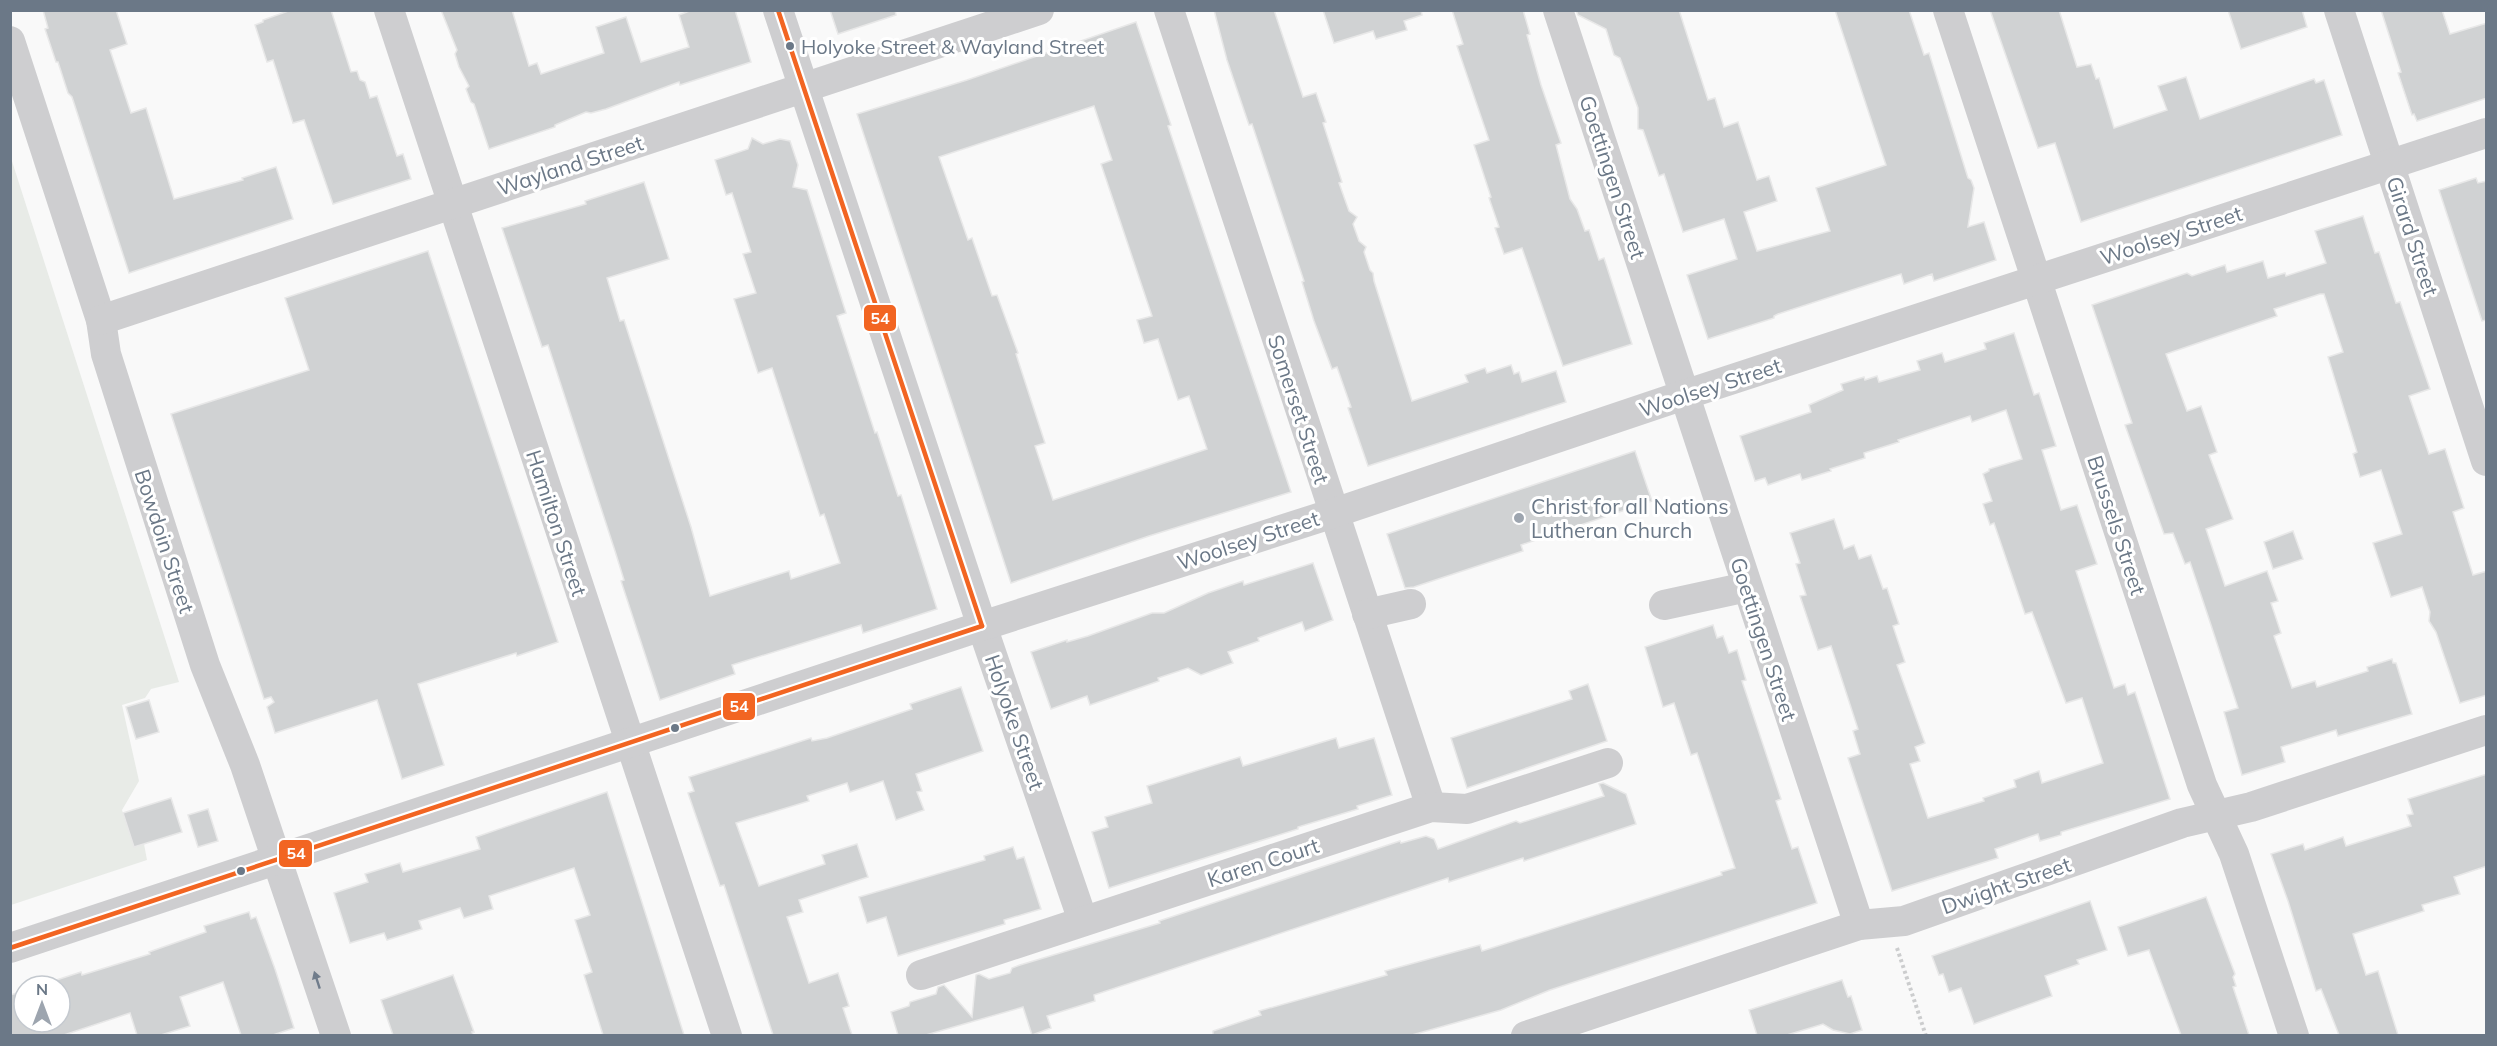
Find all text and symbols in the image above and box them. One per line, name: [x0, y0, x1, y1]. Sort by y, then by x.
place label: Holyoke Street & Wayland Street: [801, 34, 1104, 59]
marker: Holyoke Street & Wayland Street: [784, 40, 796, 52]
street label: Goettingen Street: [1574, 92, 1652, 262]
street label: Wayland Street: [494, 129, 646, 201]
street label: Girard Street: [2381, 173, 2445, 299]
street label: Woolsey Street: [2097, 200, 2245, 270]
line badge: 54: [863, 304, 897, 332]
text: 54: [870, 308, 890, 328]
street label: Somerset Street: [1263, 331, 1335, 487]
street label: Woolsey Street: [1636, 352, 1784, 422]
street label: Hamilton Street: [521, 447, 593, 599]
street label: Brussels Street: [2082, 452, 2152, 598]
street label: Bowdoin Street: [130, 466, 200, 616]
place label: Christ for all Nations Lutheran Church: [1531, 493, 1729, 543]
street label: Woolsey Street: [1174, 505, 1322, 575]
marker: Christ for all Nations Lutheran Church: [1512, 511, 1526, 525]
street label: Goettingen Street: [1725, 554, 1803, 724]
street label: Holyoke Street: [980, 651, 1050, 793]
line badge: 54: [722, 692, 756, 721]
text: 54: [729, 696, 749, 716]
unlabelled marker: [669, 722, 681, 734]
street label: Karen Court: [1204, 832, 1322, 892]
line badge: 54: [278, 839, 313, 868]
text: 54: [286, 843, 306, 863]
street label: Dwight Street: [1938, 851, 2074, 919]
unlabelled marker: [235, 865, 247, 877]
one-way arrow: [312, 971, 322, 989]
north arrow: [12, 974, 72, 1034]
text: N: [36, 979, 48, 999]

